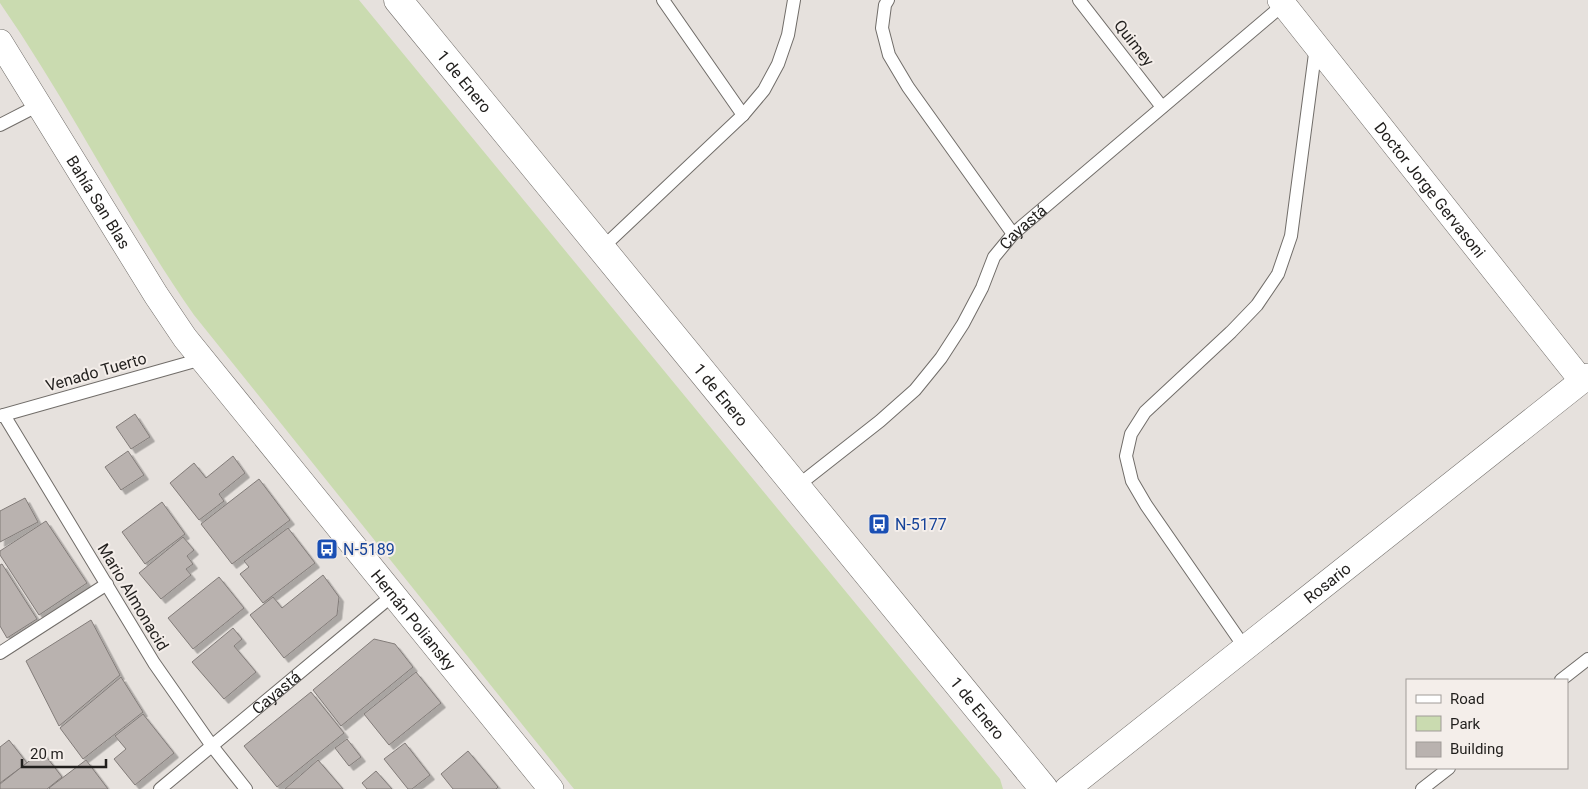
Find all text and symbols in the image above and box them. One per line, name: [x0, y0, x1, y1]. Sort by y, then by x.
street label: Quimey: [1110, 16, 1158, 70]
street label: 1 de Enero: [433, 46, 496, 116]
street label: Doctor Jorge Gervasoni: [1371, 118, 1490, 261]
street label: Bahía San Blas: [63, 152, 135, 252]
street label: Cayastá: [995, 200, 1050, 253]
street label: Venado Tuerto: [43, 349, 149, 395]
street label: 1 de Enero: [690, 359, 752, 430]
bus stop icon: N-5177: [867, 512, 891, 536]
place label: N-5177: [895, 515, 947, 534]
bus stop icon: N-5189: [315, 537, 339, 561]
street label: Mario Almonacid: [94, 540, 172, 654]
place label: N-5189: [343, 540, 395, 559]
street label: Rosario: [1300, 558, 1354, 607]
street label: Hernán Poliansky: [367, 566, 460, 674]
street label: Cayastá: [248, 667, 304, 718]
street label: 1 de Enero: [946, 673, 1009, 743]
legend: [1406, 679, 1568, 769]
text: Road: [1450, 690, 1484, 708]
text: Park: [1450, 715, 1481, 733]
scale bar: [22, 736, 106, 768]
text: Building: [1450, 740, 1504, 758]
text: 20 m: [30, 745, 64, 763]

